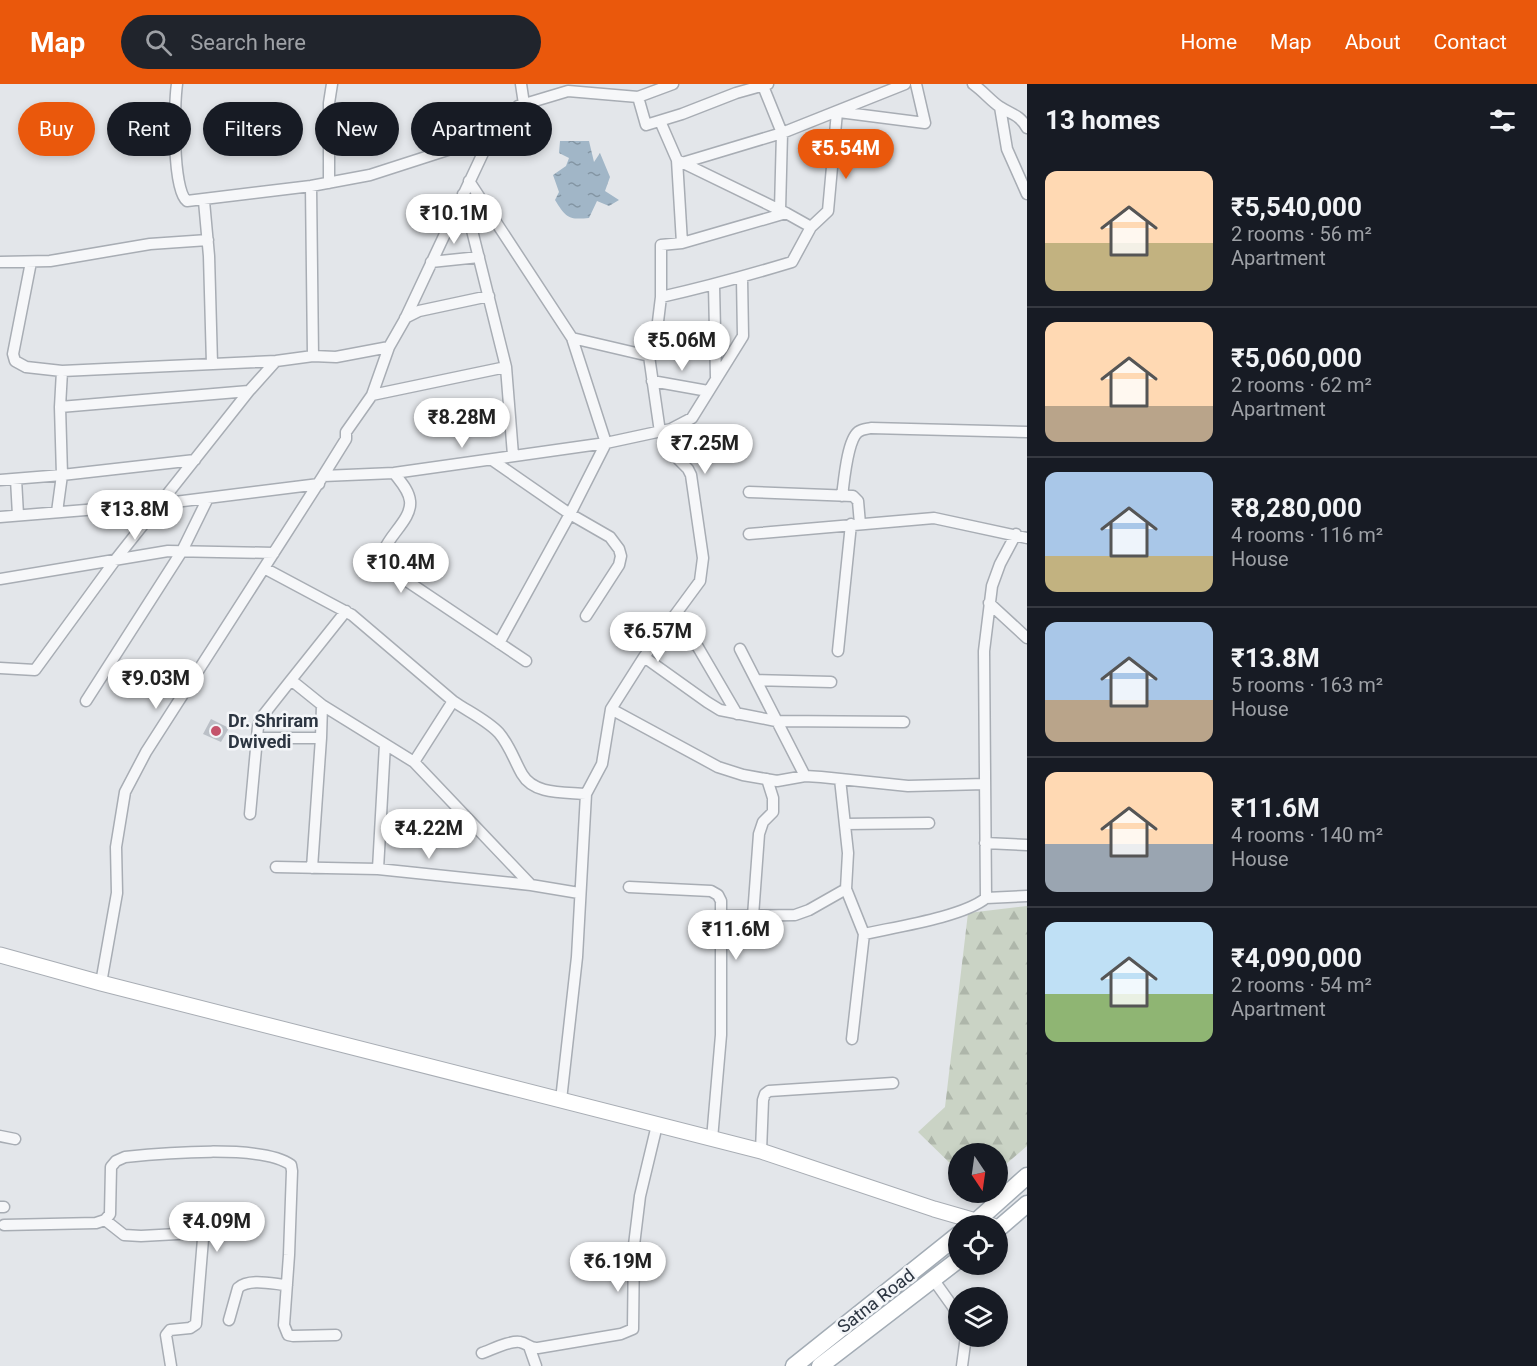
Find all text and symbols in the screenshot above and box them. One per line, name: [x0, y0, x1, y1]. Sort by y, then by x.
search box: [121, 15, 541, 69]
text: Map: [30, 26, 85, 59]
icon: search: [142, 26, 175, 59]
text: Search here: [190, 30, 306, 55]
text: Home: [1181, 30, 1237, 54]
text: Map: [1270, 30, 1312, 54]
text: About: [1345, 30, 1401, 54]
text: Contact: [1434, 30, 1507, 54]
chip: Buy: [18, 102, 95, 156]
chip: Rent: [107, 102, 191, 156]
chip: Filters: [203, 102, 303, 156]
chip: New: [315, 102, 399, 156]
chip: Apartment: [411, 102, 552, 156]
icon: filters: [1486, 104, 1519, 137]
text: 13 homes: [1045, 105, 1160, 135]
pin: ₹5.54M: [797, 129, 895, 180]
text: ₹5.54M: [812, 136, 880, 160]
text: ₹5,540,000: [1231, 192, 1362, 222]
pin: ₹10.1M: [405, 194, 503, 245]
icon: home: [1093, 195, 1165, 267]
text: ₹10.1M: [420, 201, 488, 225]
text: 2 rooms · 56 m²: [1231, 222, 1372, 246]
text: Apartment: [1231, 246, 1326, 270]
pin: ₹5.06M: [633, 321, 731, 372]
text: ₹5.06M: [648, 328, 716, 352]
text: ₹5,060,000: [1231, 343, 1362, 373]
icon: home: [1093, 346, 1165, 418]
text: 2 rooms · 62 m²: [1231, 373, 1372, 397]
text: Apartment: [1231, 397, 1326, 421]
pin: ₹8.28M: [413, 398, 511, 449]
text: ₹8.28M: [428, 405, 496, 429]
pin: ₹7.25M: [656, 424, 754, 475]
text: ₹7.25M: [671, 431, 739, 455]
pin: ₹13.8M: [86, 490, 184, 541]
text: ₹8,280,000: [1231, 493, 1362, 523]
icon: home: [1093, 496, 1165, 568]
text: ₹13.8M: [101, 497, 169, 521]
text: 4 rooms · 116 m²: [1231, 523, 1383, 547]
pin: ₹10.4M: [352, 543, 450, 594]
text: House: [1231, 547, 1289, 571]
text: ₹10.4M: [367, 550, 435, 574]
pin: ₹6.57M: [609, 612, 707, 663]
text: ₹6.57M: [624, 619, 692, 643]
text: ₹13.8M: [1231, 643, 1320, 673]
icon: home: [1093, 646, 1165, 718]
pin: ₹9.03M: [107, 659, 205, 710]
text: ₹9.03M: [122, 666, 190, 690]
text: 5 rooms · 163 m²: [1231, 673, 1383, 697]
text: House: [1231, 697, 1289, 721]
place label: Dr. Shriram Dwivedi: [228, 710, 319, 752]
marker: Dr. Shriram Dwivedi: [209, 724, 223, 738]
text: ₹11.6M: [1231, 793, 1320, 823]
icon: home: [1093, 796, 1165, 868]
pin: ₹4.22M: [380, 809, 478, 860]
text: ₹4.22M: [395, 816, 463, 840]
text: 4 rooms · 140 m²: [1231, 823, 1383, 847]
text: House: [1231, 847, 1289, 871]
pin: ₹11.6M: [687, 910, 785, 961]
text: ₹11.6M: [702, 917, 770, 941]
text: ₹4,090,000: [1231, 943, 1362, 973]
icon: home: [1093, 946, 1165, 1018]
text: 2 rooms · 54 m²: [1231, 973, 1372, 997]
text: Apartment: [1231, 997, 1326, 1021]
north arrow: [948, 1143, 1008, 1203]
map controls: [948, 1143, 1008, 1347]
pin: ₹4.09M: [168, 1202, 266, 1253]
text: ₹4.09M: [183, 1209, 251, 1233]
button: locate: [948, 1215, 1008, 1275]
pin: ₹6.19M: [569, 1242, 667, 1293]
text: ₹6.19M: [584, 1249, 652, 1273]
street label: Satna Road: [833, 1264, 918, 1337]
button: layers: [948, 1287, 1008, 1347]

